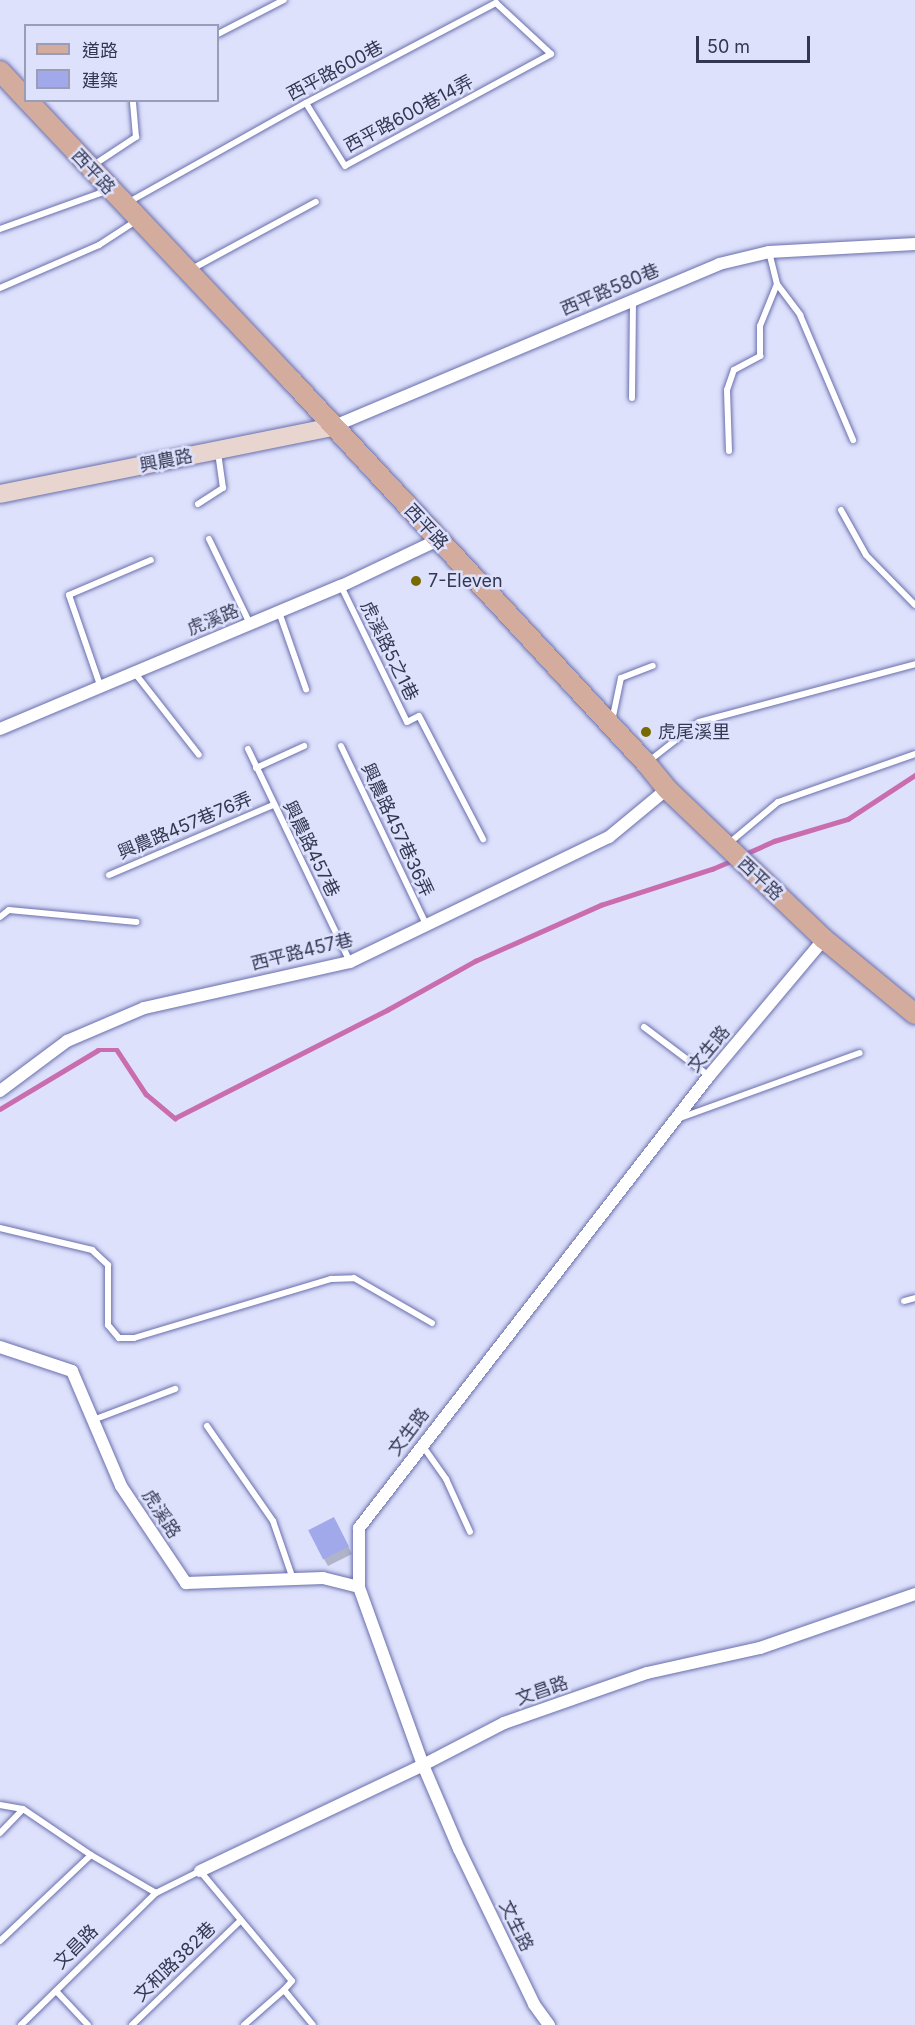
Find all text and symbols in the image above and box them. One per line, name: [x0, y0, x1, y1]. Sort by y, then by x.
legend: [24, 24, 219, 102]
scale bar: [699, 24, 813, 62]
text: 50 m: [707, 36, 750, 57]
street label: 西平路600巷: [283, 37, 387, 105]
text: 道路: [82, 40, 118, 61]
text: 建築: [82, 70, 118, 91]
street label: 西平路600巷14弄: [341, 71, 477, 157]
street label: 西平路: [67, 145, 119, 199]
street label: 西平路580巷: [557, 259, 663, 321]
street label: 興農路: [137, 445, 195, 477]
street label: 西平路: [400, 500, 452, 554]
place label: 7-Eleven: [428, 570, 503, 592]
marker: 7-Eleven: [409, 574, 423, 588]
street label: 虎溪路5之1巷: [356, 598, 422, 704]
street label: 虎溪路: [184, 600, 242, 640]
place label: 虎尾溪里: [658, 721, 730, 743]
marker: 虎尾溪里: [639, 725, 653, 739]
street label: 興農路457巷36弄: [357, 760, 437, 900]
street label: 興農路457巷76弄: [115, 788, 255, 864]
street label: 興農路457巷: [278, 797, 344, 901]
street label: 西平路: [733, 853, 787, 905]
street label: 西平路457巷: [249, 929, 355, 975]
street label: 文生路: [683, 1021, 735, 1077]
street label: 文生路: [384, 1404, 434, 1460]
street label: 虎溪路: [137, 1485, 185, 1543]
street label: 文昌路: [513, 1672, 571, 1710]
street label: 文生路: [494, 1897, 538, 1955]
street label: 文和路382巷: [130, 1918, 220, 2006]
street label: 文昌路: [49, 1920, 103, 1974]

